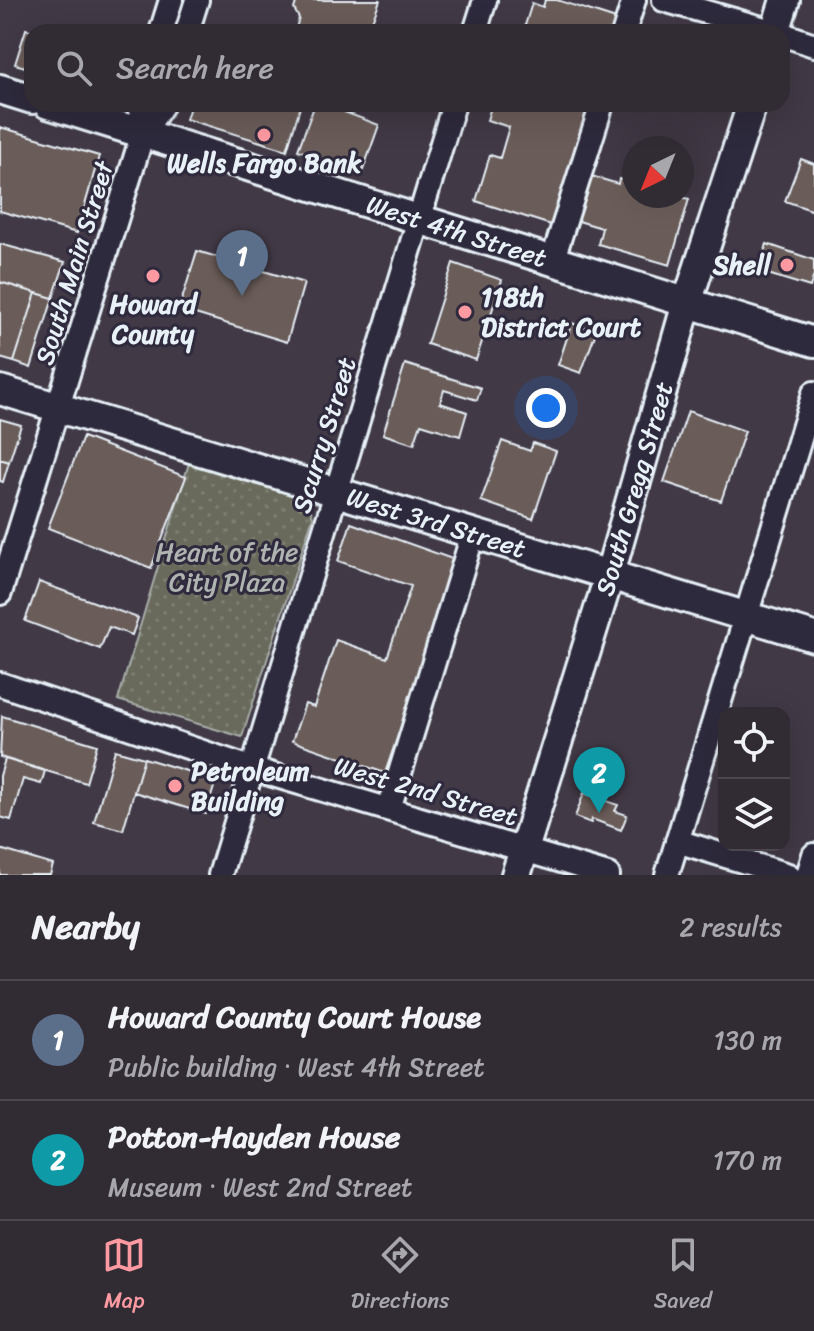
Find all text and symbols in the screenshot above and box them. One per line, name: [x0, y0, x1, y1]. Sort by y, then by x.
search box: [24, 24, 790, 112]
text: Search here: [116, 41, 274, 95]
icon: search: [52, 46, 96, 90]
marker: Wells Fargo Bank: [255, 126, 273, 144]
north arrow: [622, 136, 694, 208]
place label: Wells Fargo Bank: [167, 140, 362, 186]
street label: South Main Street: [21, 154, 127, 371]
street label: West 4th Street: [361, 181, 553, 281]
pin: 1: [216, 230, 268, 296]
place label: Shell: [712, 242, 773, 288]
marker: Shell: [778, 256, 796, 274]
marker: Howard County: [144, 267, 162, 285]
place label: 118th District Court: [481, 274, 642, 350]
place label: Howard County: [110, 281, 199, 357]
marker: 118th District Court: [456, 303, 474, 321]
street label: Scurry Street: [278, 351, 370, 519]
street label: South Gregg Street: [581, 376, 687, 602]
your location: [526, 388, 566, 428]
street label: West 3rd Street: [341, 473, 532, 571]
park label: Heart of the City Plaza: [156, 529, 298, 605]
map controls: [718, 707, 790, 851]
button: locate: [718, 707, 790, 779]
street label: West 2nd Street: [329, 743, 523, 839]
pin: 2: [573, 747, 625, 813]
place label: Petroleum Building: [191, 748, 309, 824]
marker: Petroleum Building: [166, 777, 184, 795]
button: layers: [718, 779, 790, 851]
text: Nearby: [32, 897, 140, 957]
text: 2 results: [680, 904, 782, 950]
text: Howard County Court House: [108, 990, 481, 1044]
text: 1: [52, 1017, 64, 1063]
text: 130 m: [713, 1017, 782, 1063]
text: Public building · West 4th Street: [108, 1044, 485, 1090]
text: Potton-Hayden House: [108, 1110, 400, 1164]
text: 2: [50, 1137, 66, 1183]
text: 170 m: [713, 1137, 782, 1183]
text: Museum · West 2nd Street: [108, 1164, 412, 1210]
tab: Map: [102, 1233, 146, 1320]
tab: Directions: [351, 1233, 449, 1320]
tab: Saved: [654, 1233, 712, 1320]

